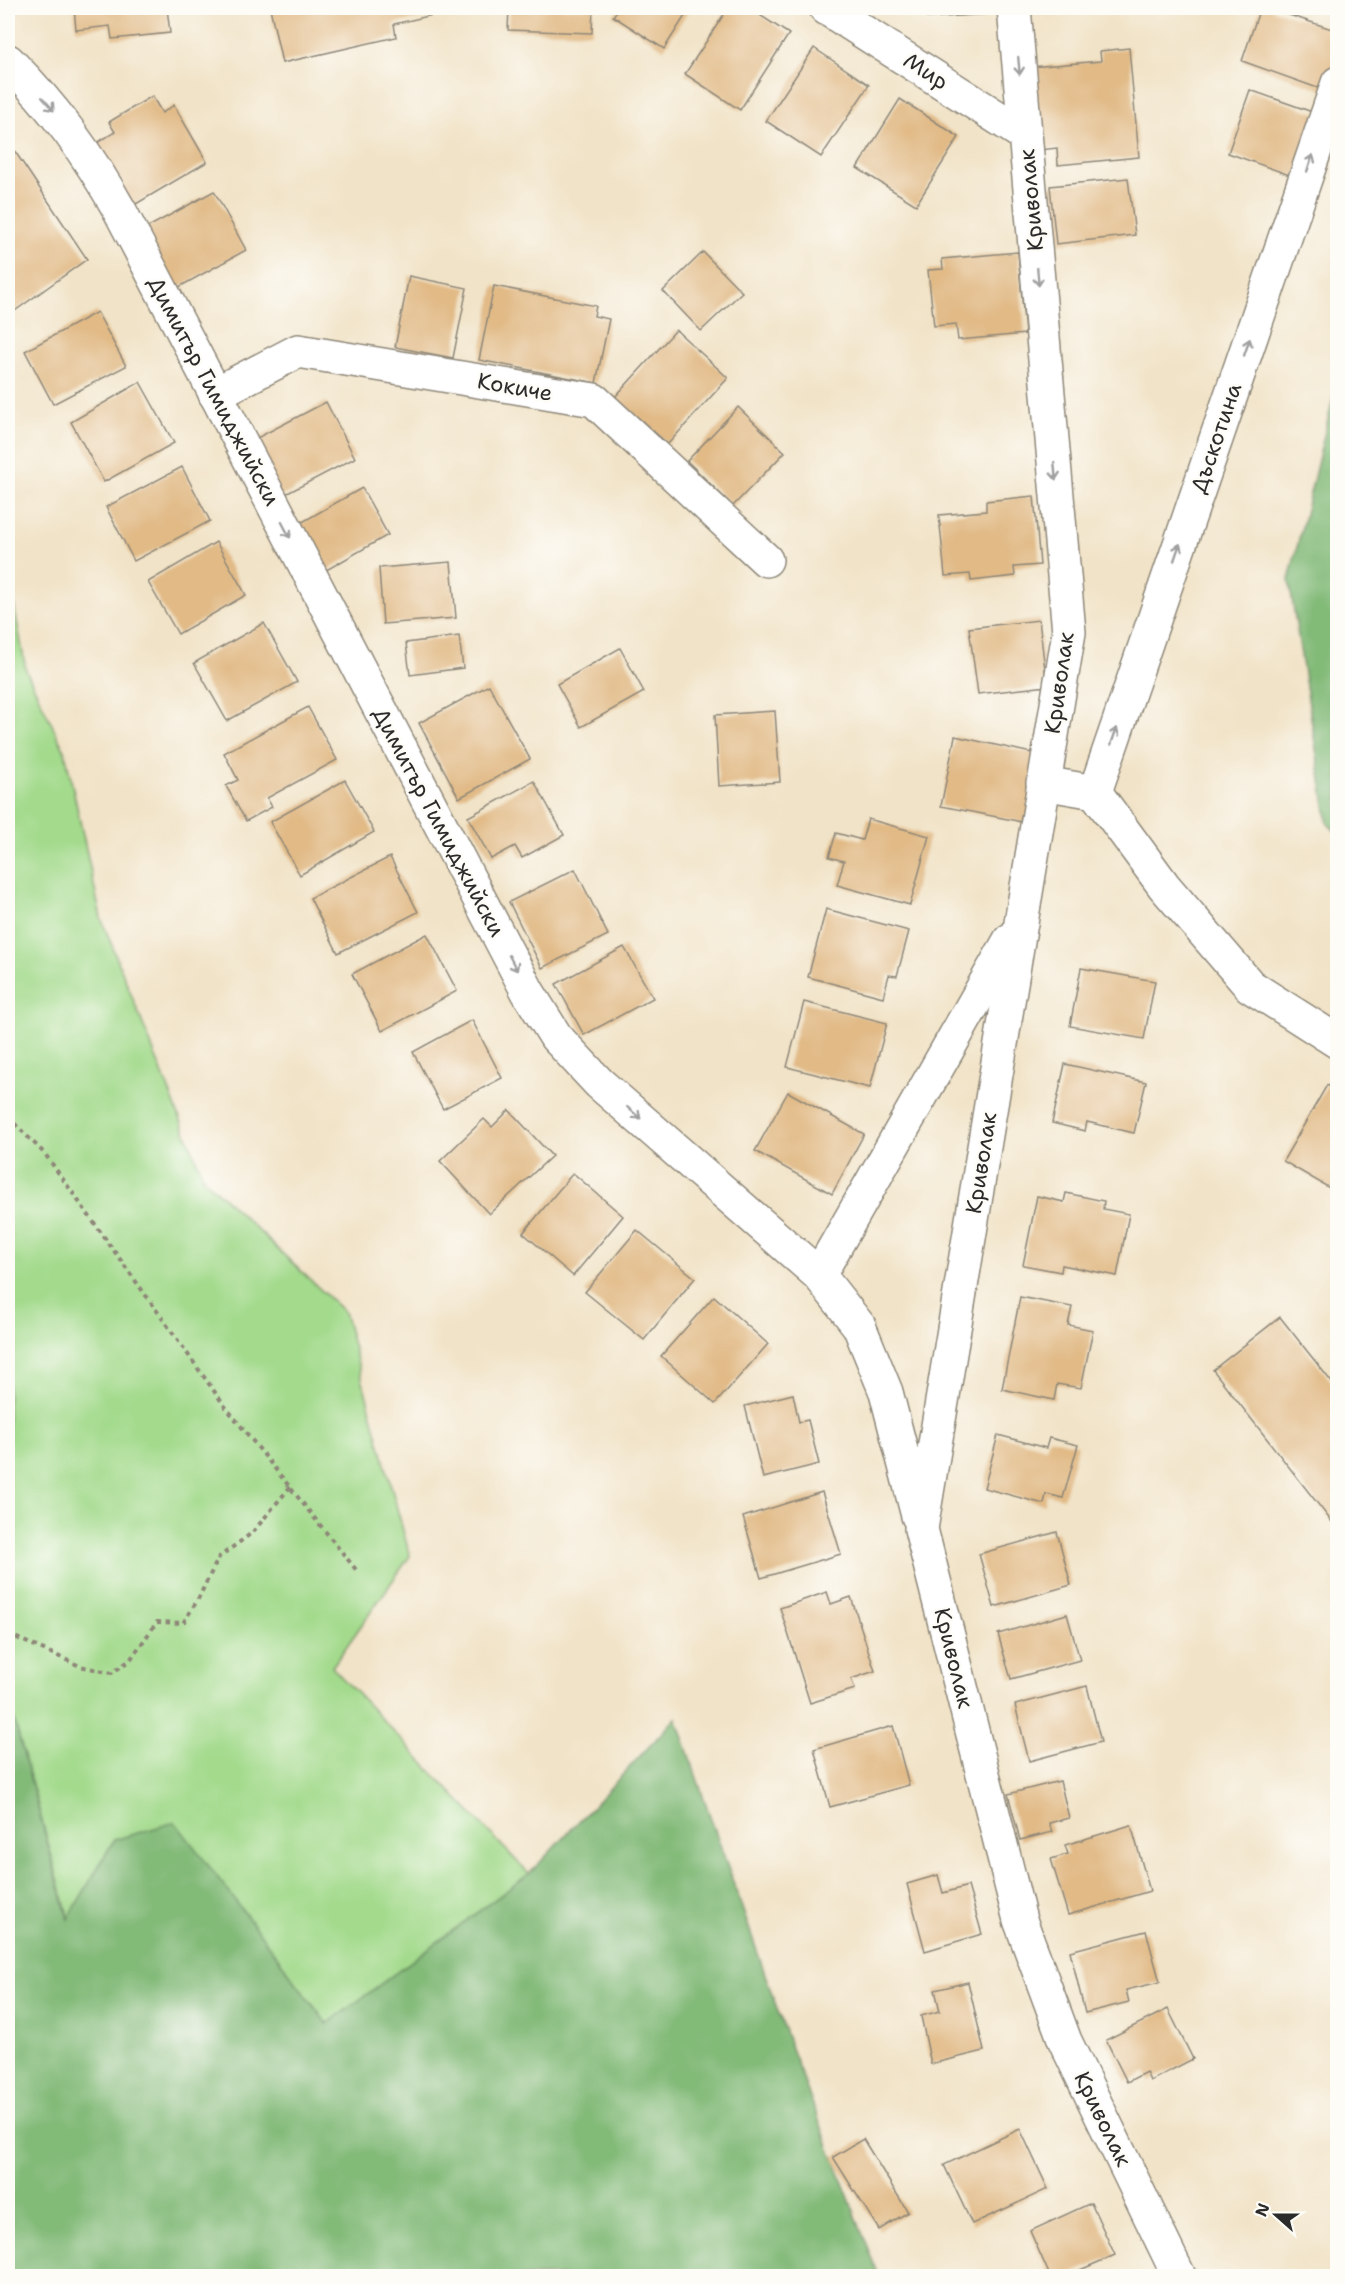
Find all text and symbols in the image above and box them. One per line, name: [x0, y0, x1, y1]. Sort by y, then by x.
street label: Мир: [898, 46, 954, 96]
one-way arrow: [1014, 55, 1025, 75]
one-way arrow: [41, 96, 55, 111]
street label: Криволак: [1012, 147, 1050, 252]
one-way arrow: [1306, 154, 1317, 173]
one-way arrow: [1033, 266, 1044, 286]
street label: Димитър Гимиджийски: [141, 271, 287, 511]
one-way arrow: [1243, 339, 1254, 357]
street label: Кокиче: [475, 366, 555, 408]
street label: Дъскотина: [1184, 379, 1248, 497]
one-way arrow: [1050, 460, 1061, 480]
one-way arrow: [281, 520, 292, 538]
one-way arrow: [1173, 543, 1184, 562]
street label: Криволак: [1038, 630, 1081, 736]
street label: Димитър Гимиджийски: [366, 702, 512, 942]
one-way arrow: [1110, 727, 1121, 746]
one-way arrow: [507, 954, 519, 971]
one-way arrow: [626, 1106, 641, 1120]
street label: Криволак: [959, 1110, 1003, 1216]
street label: Криволак: [928, 1605, 981, 1712]
street label: Криволак: [1067, 2067, 1139, 2172]
north arrow: [1246, 2185, 1306, 2245]
text: N: [1250, 2200, 1275, 2219]

